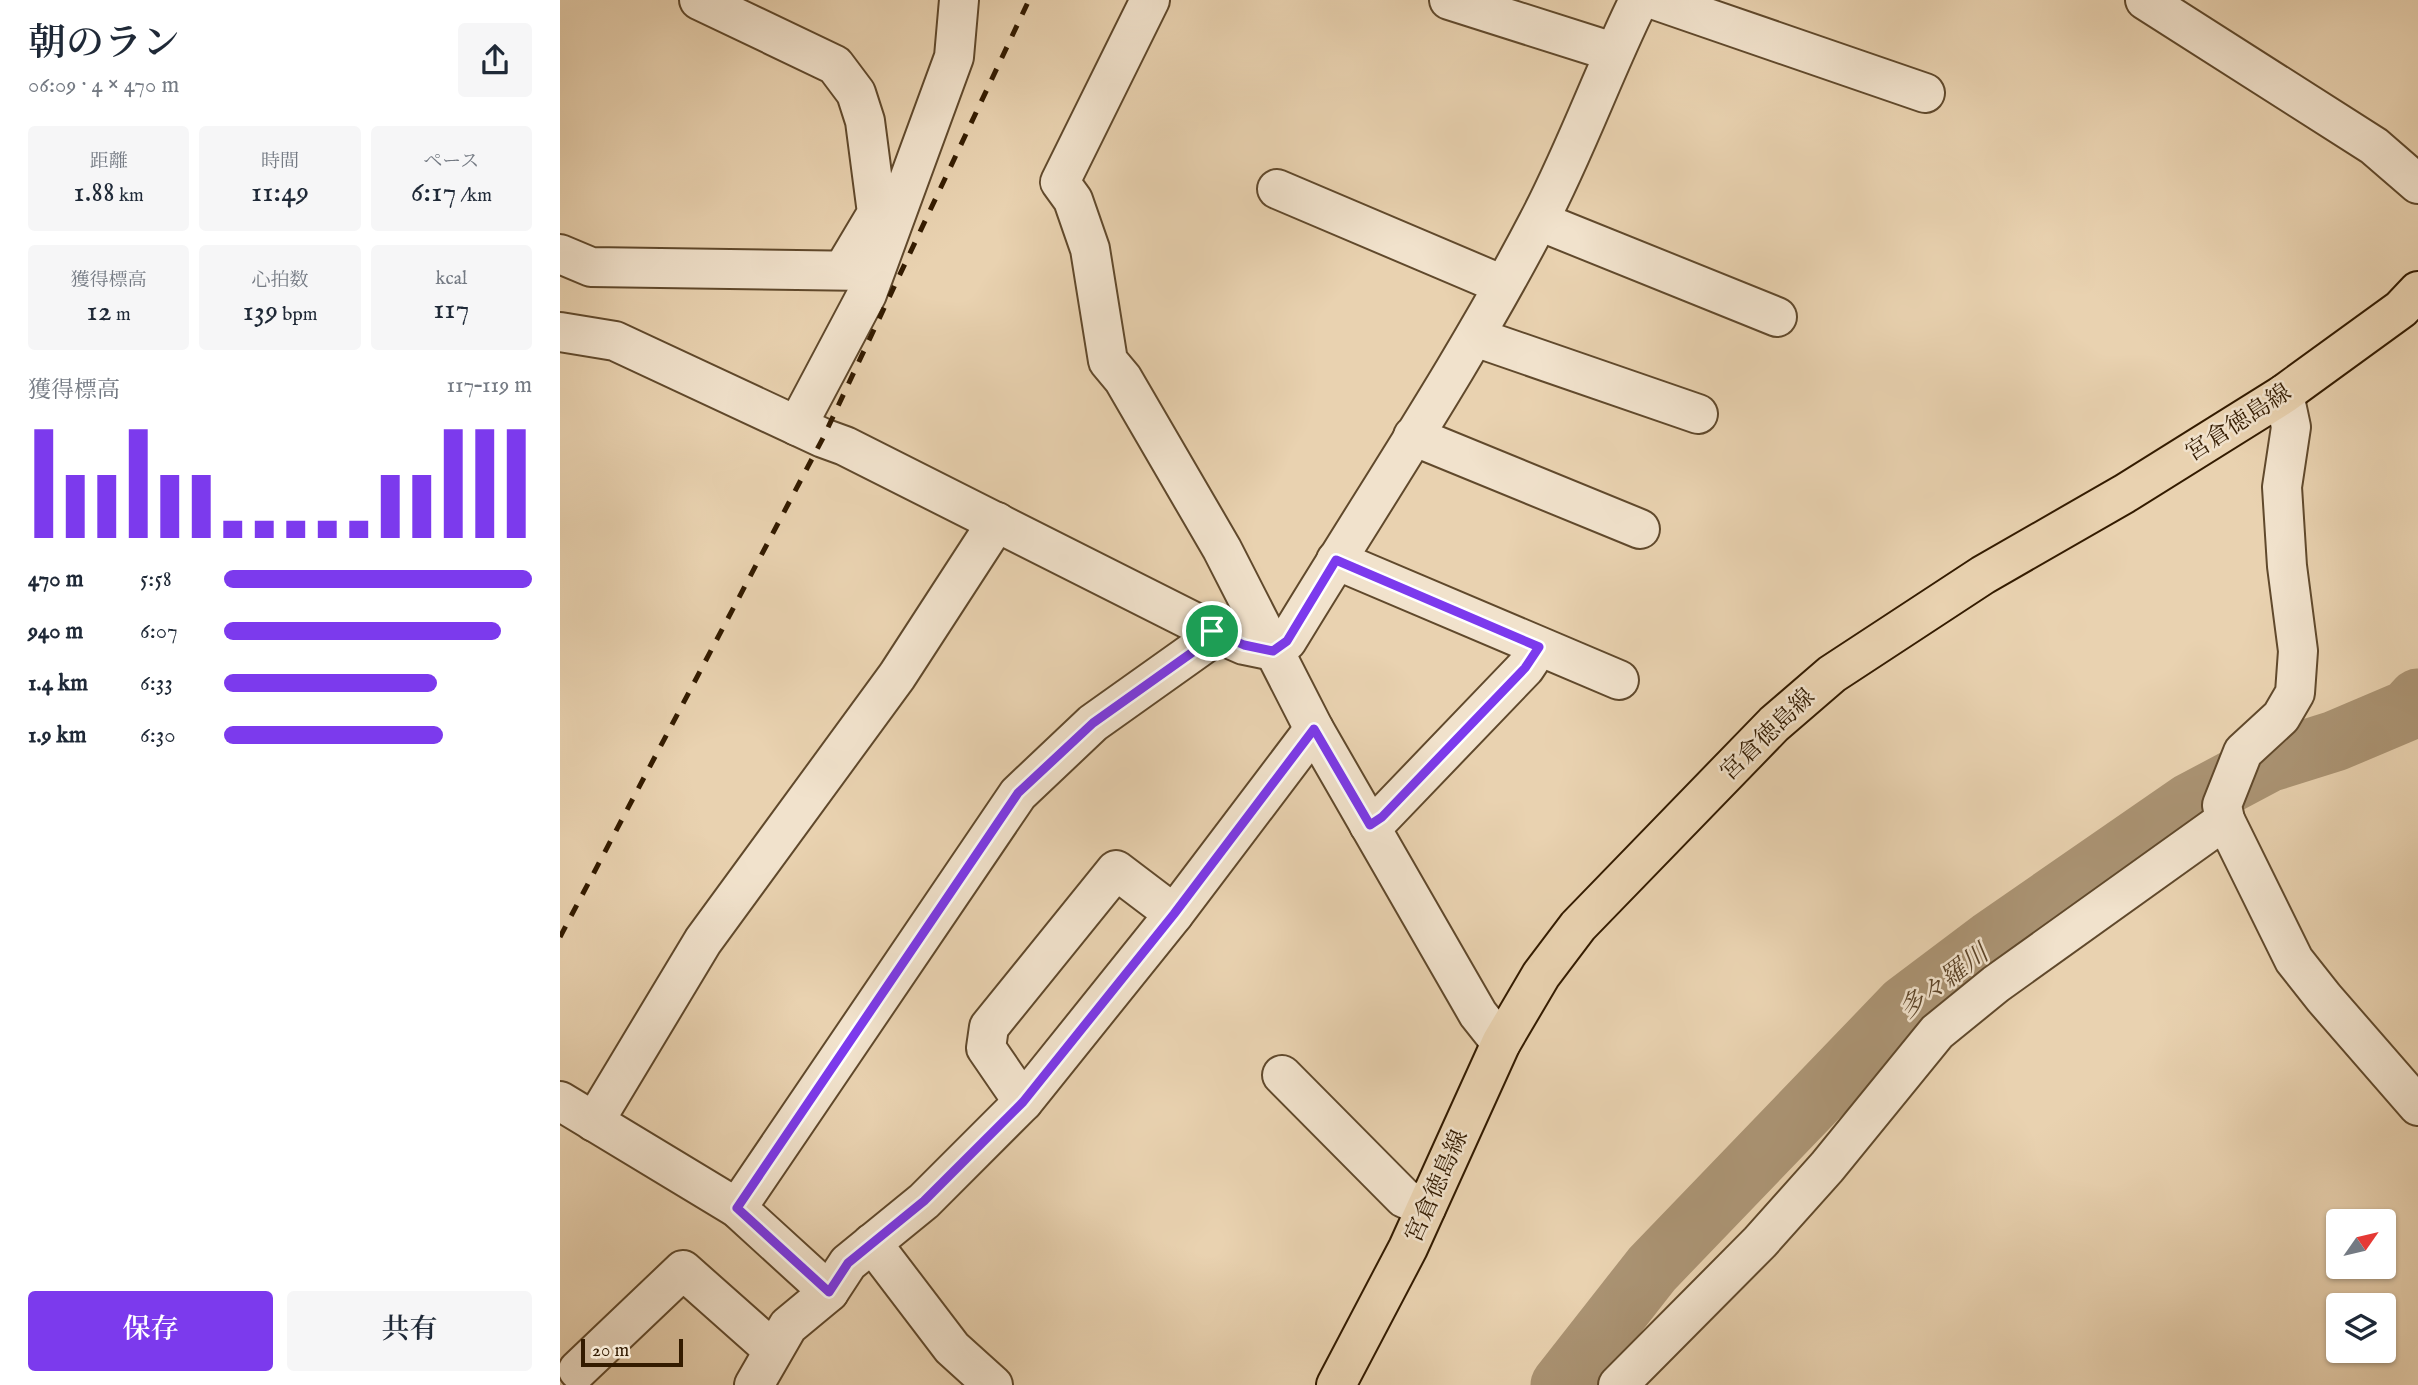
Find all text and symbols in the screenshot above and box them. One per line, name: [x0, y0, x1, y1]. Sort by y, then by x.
text: 朝のラン: [28, 21, 180, 69]
button: share: [458, 23, 532, 97]
text: 06:09 · 4 × 470 m: [28, 71, 179, 100]
text: 距離: [90, 150, 128, 174]
text: 時間: [261, 150, 299, 174]
text: ペース: [423, 150, 479, 174]
text: 1.88: [74, 174, 115, 212]
text: 11:49: [251, 174, 309, 212]
text: 6:17: [411, 174, 456, 212]
text: km: [115, 184, 144, 208]
text: /km: [456, 184, 492, 208]
text: kcal: [435, 267, 467, 291]
text: 獲得標高: [71, 269, 147, 293]
text: 心拍数: [251, 269, 309, 293]
text: 117: [433, 291, 470, 329]
text: 12: [87, 293, 112, 331]
text: 139: [243, 293, 278, 331]
text: m: [112, 303, 131, 327]
text: bpm: [278, 303, 317, 327]
text: 117–119 m: [446, 371, 532, 400]
text: 獲得標高: [28, 376, 120, 405]
street label: 宮倉徳島線: [2180, 378, 2298, 469]
text: 470 m: [28, 565, 83, 594]
text: 5:58: [140, 565, 172, 594]
pin: [1182, 601, 1242, 661]
icon: arrive: [1193, 612, 1231, 650]
text: 940 m: [28, 617, 83, 646]
text: 6:07: [140, 617, 178, 646]
text: 1.4 km: [28, 669, 88, 698]
text: 6:33: [140, 669, 173, 698]
street label: 宮倉徳島線: [1714, 682, 1822, 788]
text: 1.9 km: [28, 721, 87, 750]
text: 6:30: [140, 721, 176, 750]
water label: 多々羅川: [1892, 936, 1998, 1027]
street label: 宮倉徳島線: [1399, 1125, 1476, 1248]
north arrow: [2326, 1209, 2396, 1279]
map controls: [2326, 1209, 2396, 1363]
button: 保存: [28, 1291, 273, 1371]
button: 共有: [287, 1291, 532, 1371]
button: layers: [2326, 1293, 2396, 1363]
scale bar: [581, 1336, 682, 1368]
text: 20 m: [592, 1339, 629, 1363]

